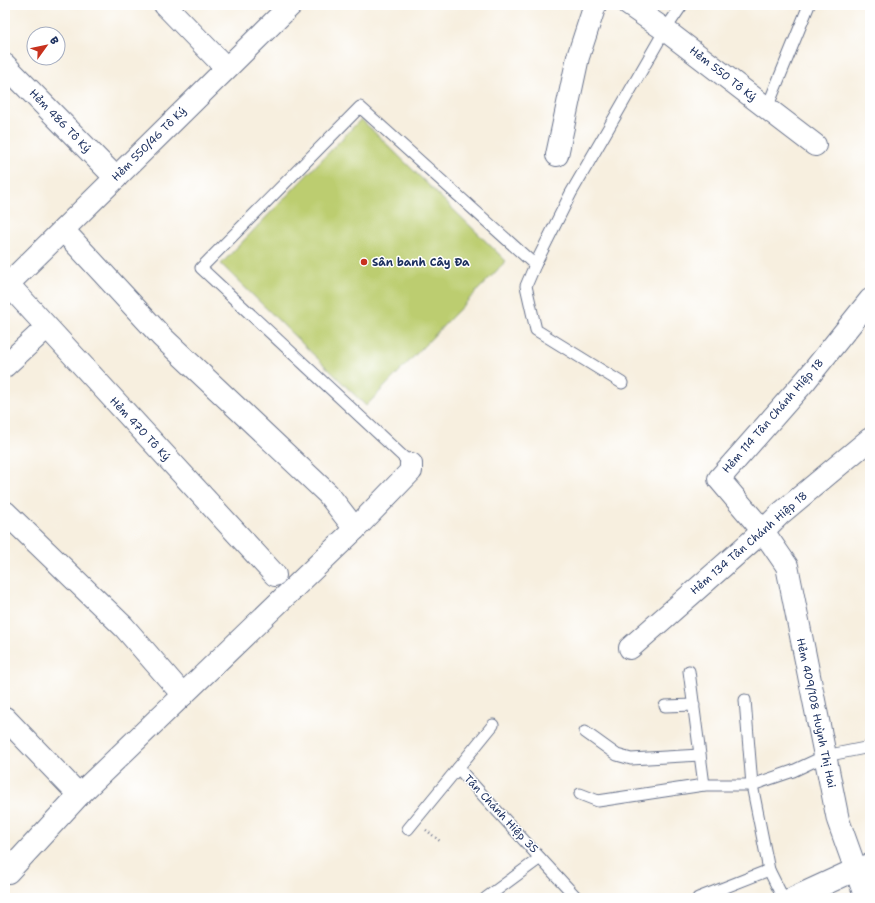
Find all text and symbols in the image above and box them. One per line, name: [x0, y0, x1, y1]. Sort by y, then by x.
north arrow: [26, 26, 66, 66]
text: B: [46, 34, 62, 48]
street label: Hẻm 550 Tô Ký: [686, 43, 760, 105]
street label: Hẻm 486 Tô Ký: [26, 86, 94, 156]
street label: Hẻm 550/46 Tô Ký: [109, 104, 189, 184]
place label: Sân banh Cây Đa: [372, 255, 470, 270]
marker: Sân banh Cây Đa: [359, 257, 369, 267]
street label: Hẻm 114 Tân Chánh Hiệp 18: [719, 356, 827, 476]
street label: Hẻm 470 Tô Ký: [106, 394, 174, 464]
street label: Hẻm 134 Tân Chánh Hiệp 18: [687, 488, 811, 598]
street label: Hẻm 409/108 Huỳnh Thị Hai: [793, 637, 839, 789]
street label: Tân Chánh Hiệp 35: [461, 772, 542, 857]

